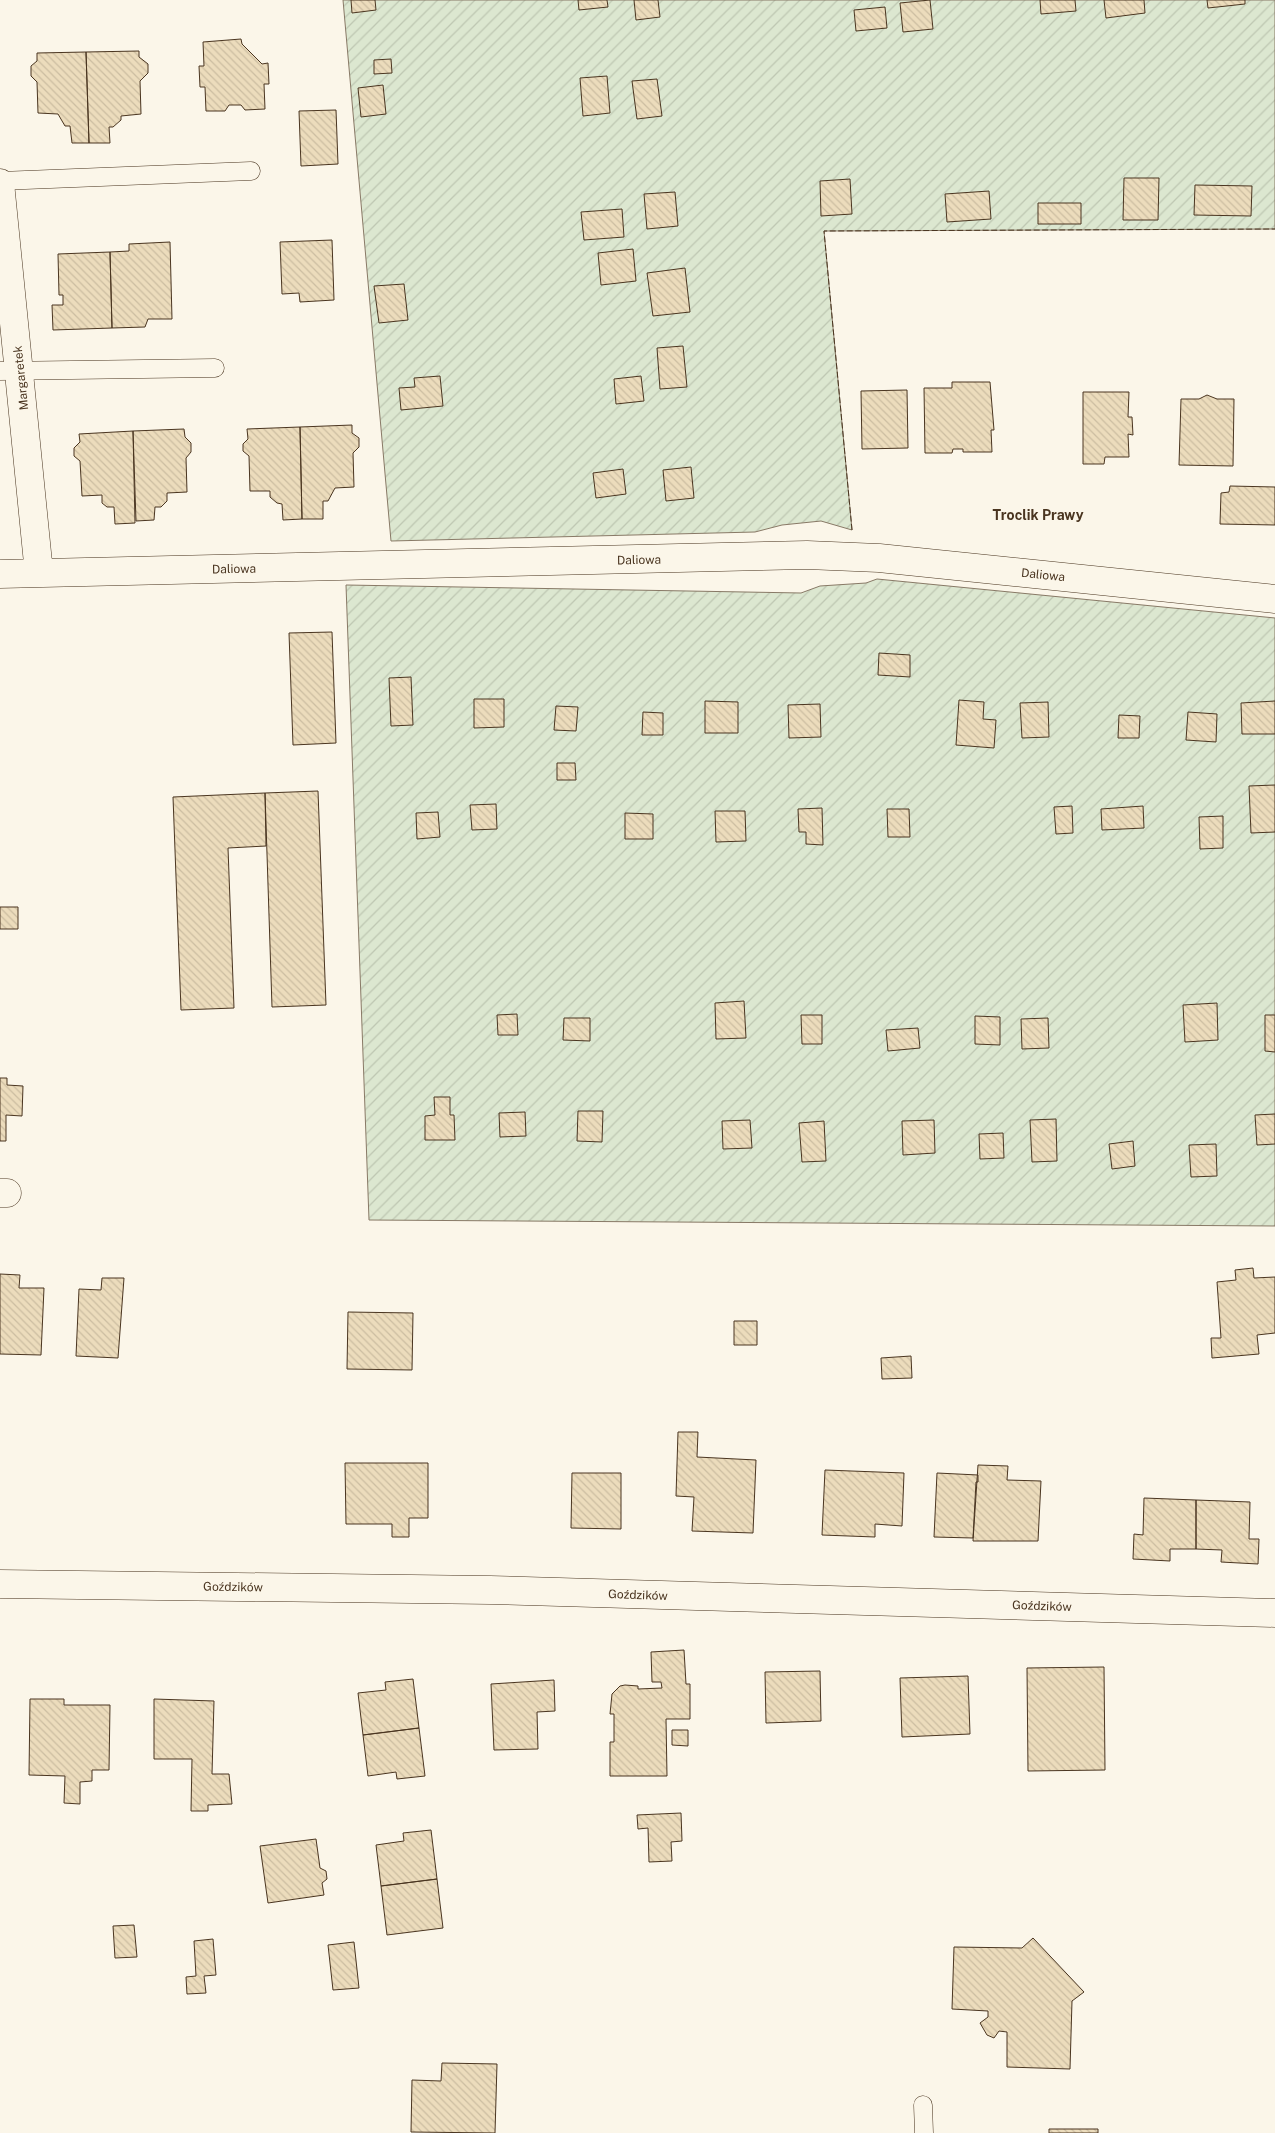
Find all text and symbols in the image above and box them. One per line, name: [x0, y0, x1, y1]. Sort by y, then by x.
street label: Margaretek: [11, 345, 31, 411]
district label: Troclik Prawy: [992, 507, 1084, 523]
street label: Daliowa: [617, 553, 661, 567]
street label: Daliowa: [212, 562, 256, 576]
street label: Daliowa: [1020, 566, 1066, 584]
street label: Goździków: [203, 1579, 264, 1595]
street label: Goździków: [608, 1587, 669, 1603]
street label: Goździków: [1012, 1598, 1073, 1614]

